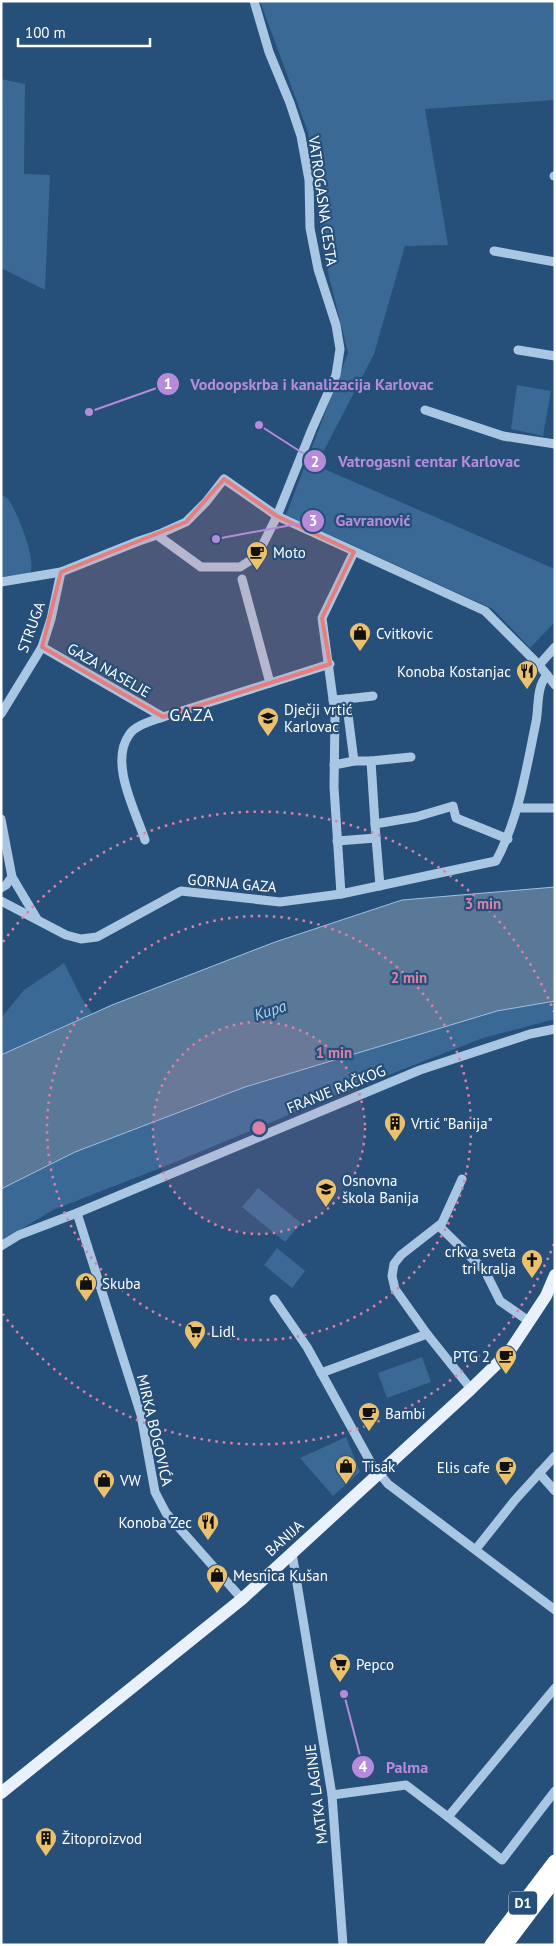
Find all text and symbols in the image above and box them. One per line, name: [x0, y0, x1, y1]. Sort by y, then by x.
scale bar: [18, 15, 150, 47]
text: 100 m: [25, 23, 66, 42]
street label: VATROGASNA CESTA: [304, 134, 342, 268]
callout: Vodoopskrba i kanalizacija Karlovac: [156, 369, 444, 400]
text: 1: [164, 374, 172, 393]
text: Vodoopskrba i kanalizacija Karlovac: [189, 374, 434, 394]
callout: Vatrogasni centar Karlovac: [303, 446, 530, 477]
text: Vatrogasni centar Karlovac: [337, 451, 520, 471]
text: 2: [311, 452, 319, 471]
callout: Gavranović: [300, 505, 420, 536]
text: Gavranović: [336, 510, 410, 530]
text: 3: [309, 511, 317, 530]
cafe icon: Moto: [245, 540, 269, 571]
place label: Moto: [273, 543, 306, 562]
street label: STRUGA: [13, 599, 49, 655]
shop icon: Cvitkovic: [348, 621, 372, 652]
place label: Cvitkovic: [376, 624, 433, 643]
street label: GAZA NASELJE: [64, 639, 154, 701]
restaurant icon: Konoba Kostanjac: [515, 659, 539, 690]
place label: Konoba Kostanjac: [397, 662, 511, 681]
place label: Dječji vrtić Karlovac: [284, 700, 353, 736]
district label: GAZA: [169, 703, 215, 726]
school or university icon: Dječji vrtić Karlovac: [256, 706, 280, 737]
street label: GORNJA GAZA: [187, 870, 278, 896]
text: 3 min: [465, 894, 501, 913]
text: 2 min: [391, 968, 427, 987]
water label: Kupa: [251, 995, 289, 1025]
text: 1 min: [316, 1043, 352, 1062]
street label: FRANJE RAČKOG: [284, 1061, 388, 1117]
building icon: Vrtić "Banija": [383, 1111, 407, 1142]
place label: Vrtić "Banija": [410, 1114, 493, 1133]
centre of rings: [250, 1119, 268, 1137]
place label: Osnovna škola Banija: [342, 1171, 419, 1207]
school or university icon: Osnovna škola Banija: [314, 1177, 338, 1208]
place label: crkva sveta tri kralja: [445, 1242, 516, 1278]
church icon: crkva sveta tri kralja: [520, 1248, 544, 1279]
shop icon: Skuba: [74, 1271, 98, 1302]
place label: Skuba: [102, 1274, 141, 1293]
supermarket icon: Lidl: [183, 1319, 207, 1350]
place label: Lidl: [211, 1322, 236, 1341]
cafe icon: PTG 2: [494, 1344, 518, 1375]
place label: PTG 2: [453, 1347, 490, 1366]
street label: MIRKA BOGOVIĆA: [133, 1372, 177, 1488]
cafe icon: Bambi: [357, 1401, 381, 1432]
place label: Bambi: [385, 1404, 426, 1423]
shop icon: Tisak: [334, 1454, 358, 1485]
cafe icon: Elis cafe: [494, 1455, 518, 1486]
place label: Tisak: [362, 1457, 396, 1476]
place label: Elis cafe: [437, 1458, 490, 1477]
shop icon: VW: [92, 1468, 116, 1499]
place label: VW: [119, 1471, 142, 1490]
restaurant icon: Konoba Zec: [196, 1510, 220, 1541]
place label: Konoba Zec: [118, 1513, 192, 1532]
street label: BANIJA: [261, 1516, 307, 1560]
shop icon: Mesnica Kušan: [205, 1563, 229, 1594]
place label: Mesnica Kušan: [233, 1566, 328, 1585]
supermarket icon: Pepco: [328, 1652, 352, 1683]
place label: Pepco: [356, 1655, 394, 1674]
street label: MATKA LAGINJE: [300, 1743, 332, 1845]
callout: Palma: [351, 1752, 438, 1783]
text: 4: [359, 1757, 368, 1776]
text: Palma: [386, 1757, 428, 1777]
building icon: Žitoproizvod: [34, 1826, 58, 1857]
place label: Žitoproizvod: [62, 1829, 142, 1848]
road number: D1: [509, 1892, 537, 1915]

